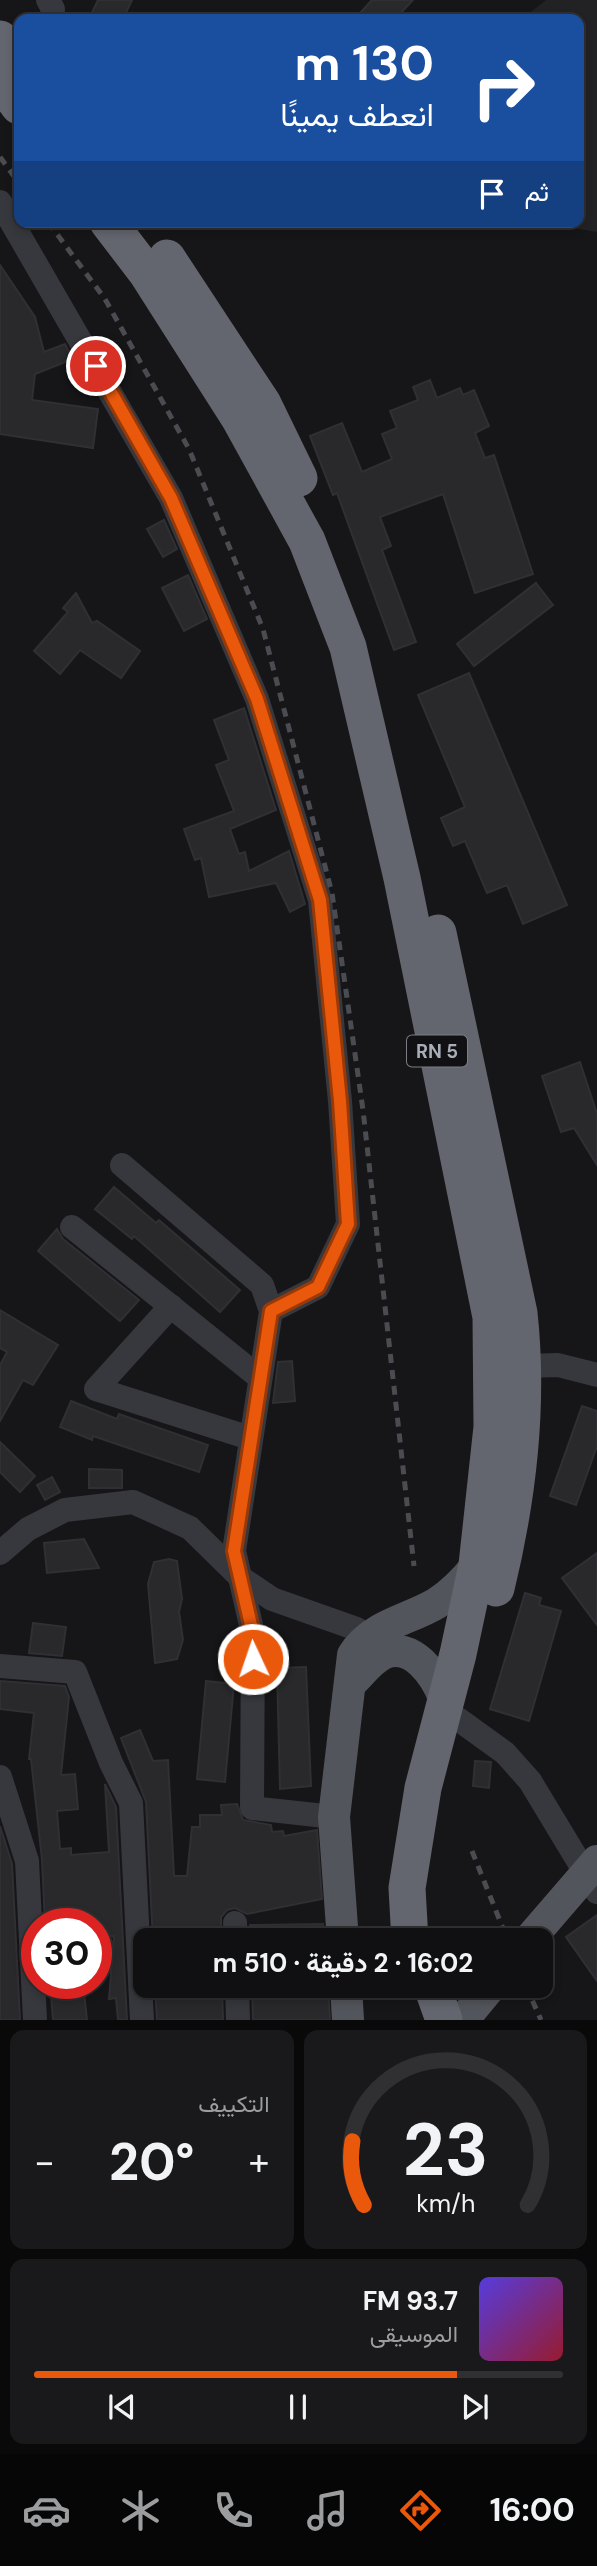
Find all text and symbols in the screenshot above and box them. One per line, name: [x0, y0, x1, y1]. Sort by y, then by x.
text: 130 m: [294, 31, 434, 95]
icon: right: [458, 42, 549, 133]
text: انعطف يمينًا: [280, 94, 434, 136]
icon: arrive: [473, 175, 511, 213]
text: ثم: [525, 175, 549, 209]
pin: [66, 336, 126, 396]
icon: arrive: [77, 347, 115, 385]
road number: RN 5: [407, 1036, 467, 1066]
position arrow: [216, 1622, 290, 1696]
speed limit sign: 30: [21, 1908, 112, 1999]
text: 16:02 · 2 دقيقة · 510 m: [213, 1946, 473, 1980]
text: التكييف: [198, 2089, 270, 2119]
text: 23: [402, 2104, 488, 2199]
text: 20°: [109, 2128, 194, 2196]
text: −: [34, 2137, 55, 2187]
text: +: [249, 2137, 270, 2187]
text: km/h: [416, 2187, 475, 2220]
text: 93.7 FM: [363, 2284, 458, 2318]
text: الموسيقى: [370, 2319, 458, 2349]
icon: previous: [103, 2388, 141, 2426]
icon: pause: [279, 2388, 317, 2426]
icon: next: [456, 2388, 494, 2426]
icon: car: [22, 2486, 71, 2535]
icon: climate: [116, 2486, 165, 2535]
icon: phone: [209, 2486, 258, 2535]
icon: music: [303, 2486, 352, 2535]
icon: directions: [396, 2486, 445, 2535]
text: 16:00: [490, 2489, 575, 2531]

